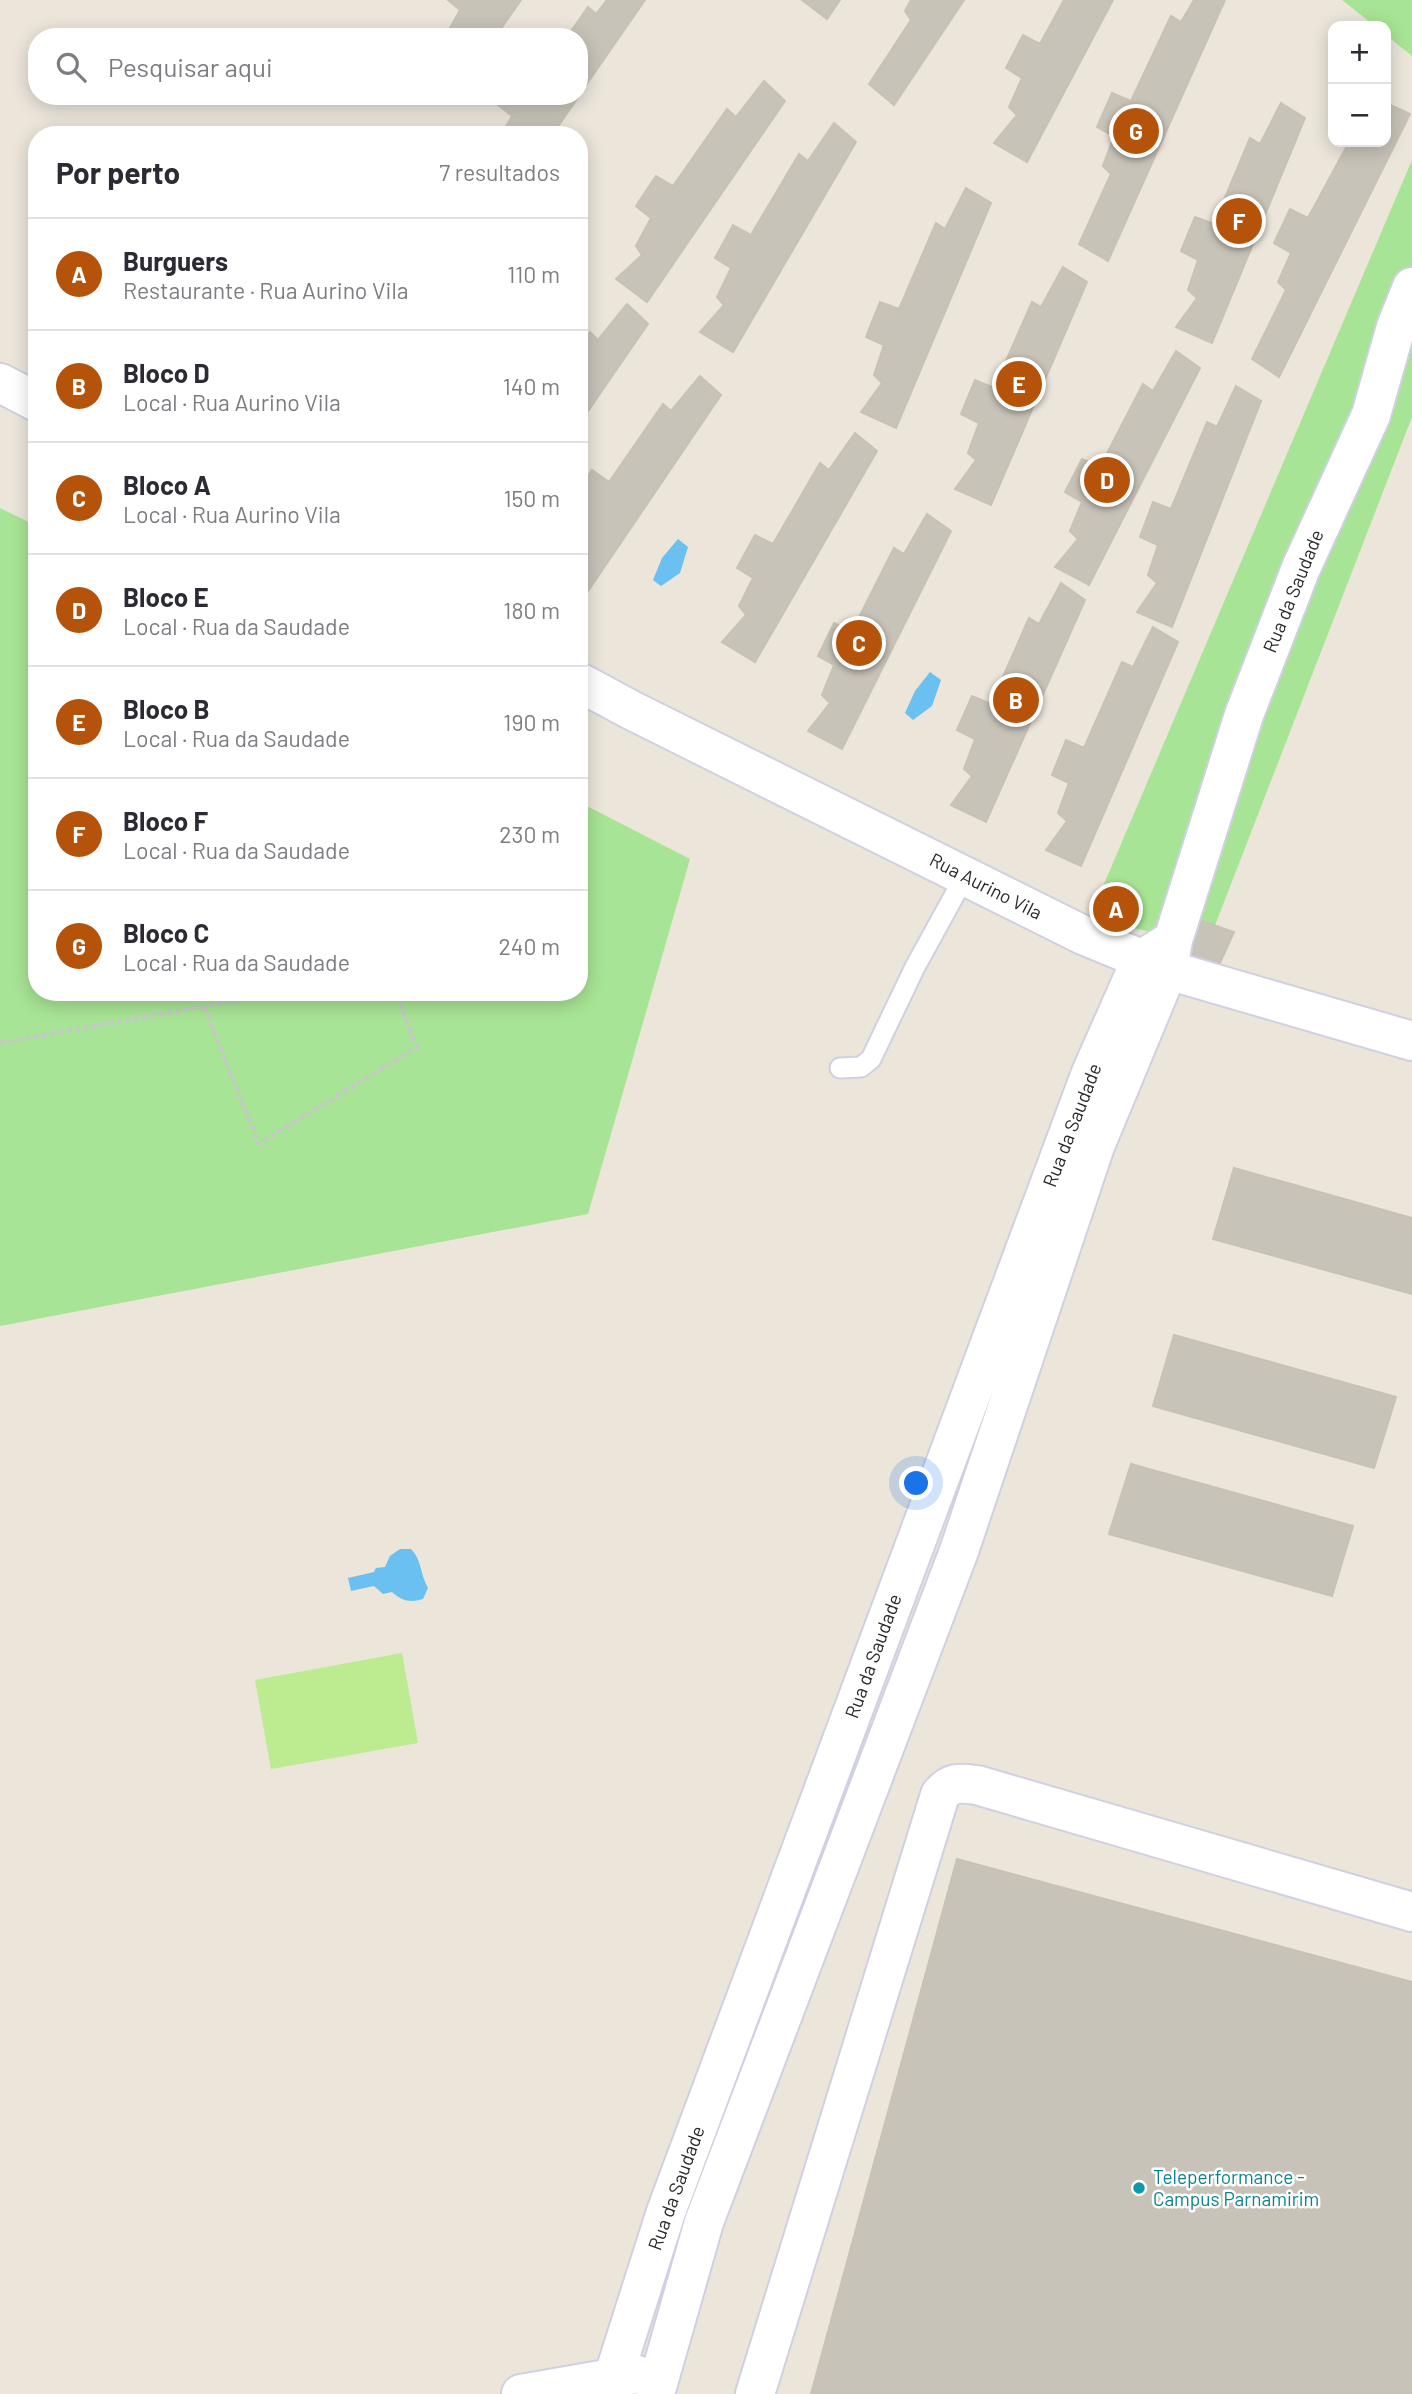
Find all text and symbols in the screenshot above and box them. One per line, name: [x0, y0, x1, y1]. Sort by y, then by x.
map controls: [1328, 21, 1391, 147]
button: +: [1328, 21, 1391, 84]
search box: [28, 28, 588, 105]
icon: search: [52, 48, 90, 86]
text: Pesquisar aqui: [108, 51, 273, 82]
button: −: [1328, 84, 1391, 147]
pin: G: [1113, 105, 1159, 157]
text: Por perto: [56, 154, 180, 190]
text: 7 resultados: [439, 158, 560, 186]
pin: F: [1216, 195, 1262, 247]
text: Burguers: [123, 245, 228, 276]
text: A: [71, 260, 87, 288]
text: 110 m: [507, 260, 560, 288]
text: Restaurante · Rua Aurino Vila: [123, 276, 408, 304]
text: Bloco D: [123, 357, 210, 388]
pin: E: [996, 358, 1042, 410]
text: B: [72, 372, 86, 400]
text: 140 m: [503, 372, 560, 400]
text: Local · Rua Aurino Vila: [123, 388, 341, 416]
pin: D: [1084, 454, 1130, 506]
text: Bloco A: [123, 469, 211, 500]
text: C: [72, 484, 86, 512]
text: 150 m: [504, 484, 560, 512]
text: Local · Rua Aurino Vila: [123, 500, 341, 528]
street label: Rua da Saudade: [1257, 526, 1328, 656]
text: Bloco E: [123, 581, 209, 612]
text: D: [72, 596, 86, 624]
text: 180 m: [503, 596, 560, 624]
text: Local · Rua da Saudade: [123, 612, 350, 640]
pin: C: [836, 617, 882, 669]
pin: B: [993, 674, 1039, 726]
text: Bloco B: [123, 693, 210, 724]
text: E: [72, 708, 86, 736]
text: 190 m: [503, 708, 560, 736]
text: Local · Rua da Saudade: [123, 724, 350, 752]
text: Bloco F: [123, 805, 208, 836]
text: F: [73, 820, 85, 848]
text: 230 m: [499, 820, 560, 848]
text: Local · Rua da Saudade: [123, 836, 350, 864]
street label: Rua Aurino Vila: [926, 847, 1046, 924]
pin: A: [1093, 883, 1139, 935]
text: Bloco C: [123, 917, 209, 948]
text: G: [72, 932, 86, 960]
text: 240 m: [498, 932, 560, 960]
text: Local · Rua da Saudade: [123, 948, 350, 976]
street label: Rua da Saudade: [1037, 1060, 1106, 1190]
your location: [899, 1466, 933, 1500]
street label: Rua da Saudade: [839, 1590, 906, 1721]
street label: Rua da Saudade: [642, 2122, 709, 2253]
place label: Teleperformance - Campus Parnamirim: [1153, 2165, 1319, 2210]
marker: Teleperformance - Campus Parnamirim: [1131, 2180, 1147, 2196]

